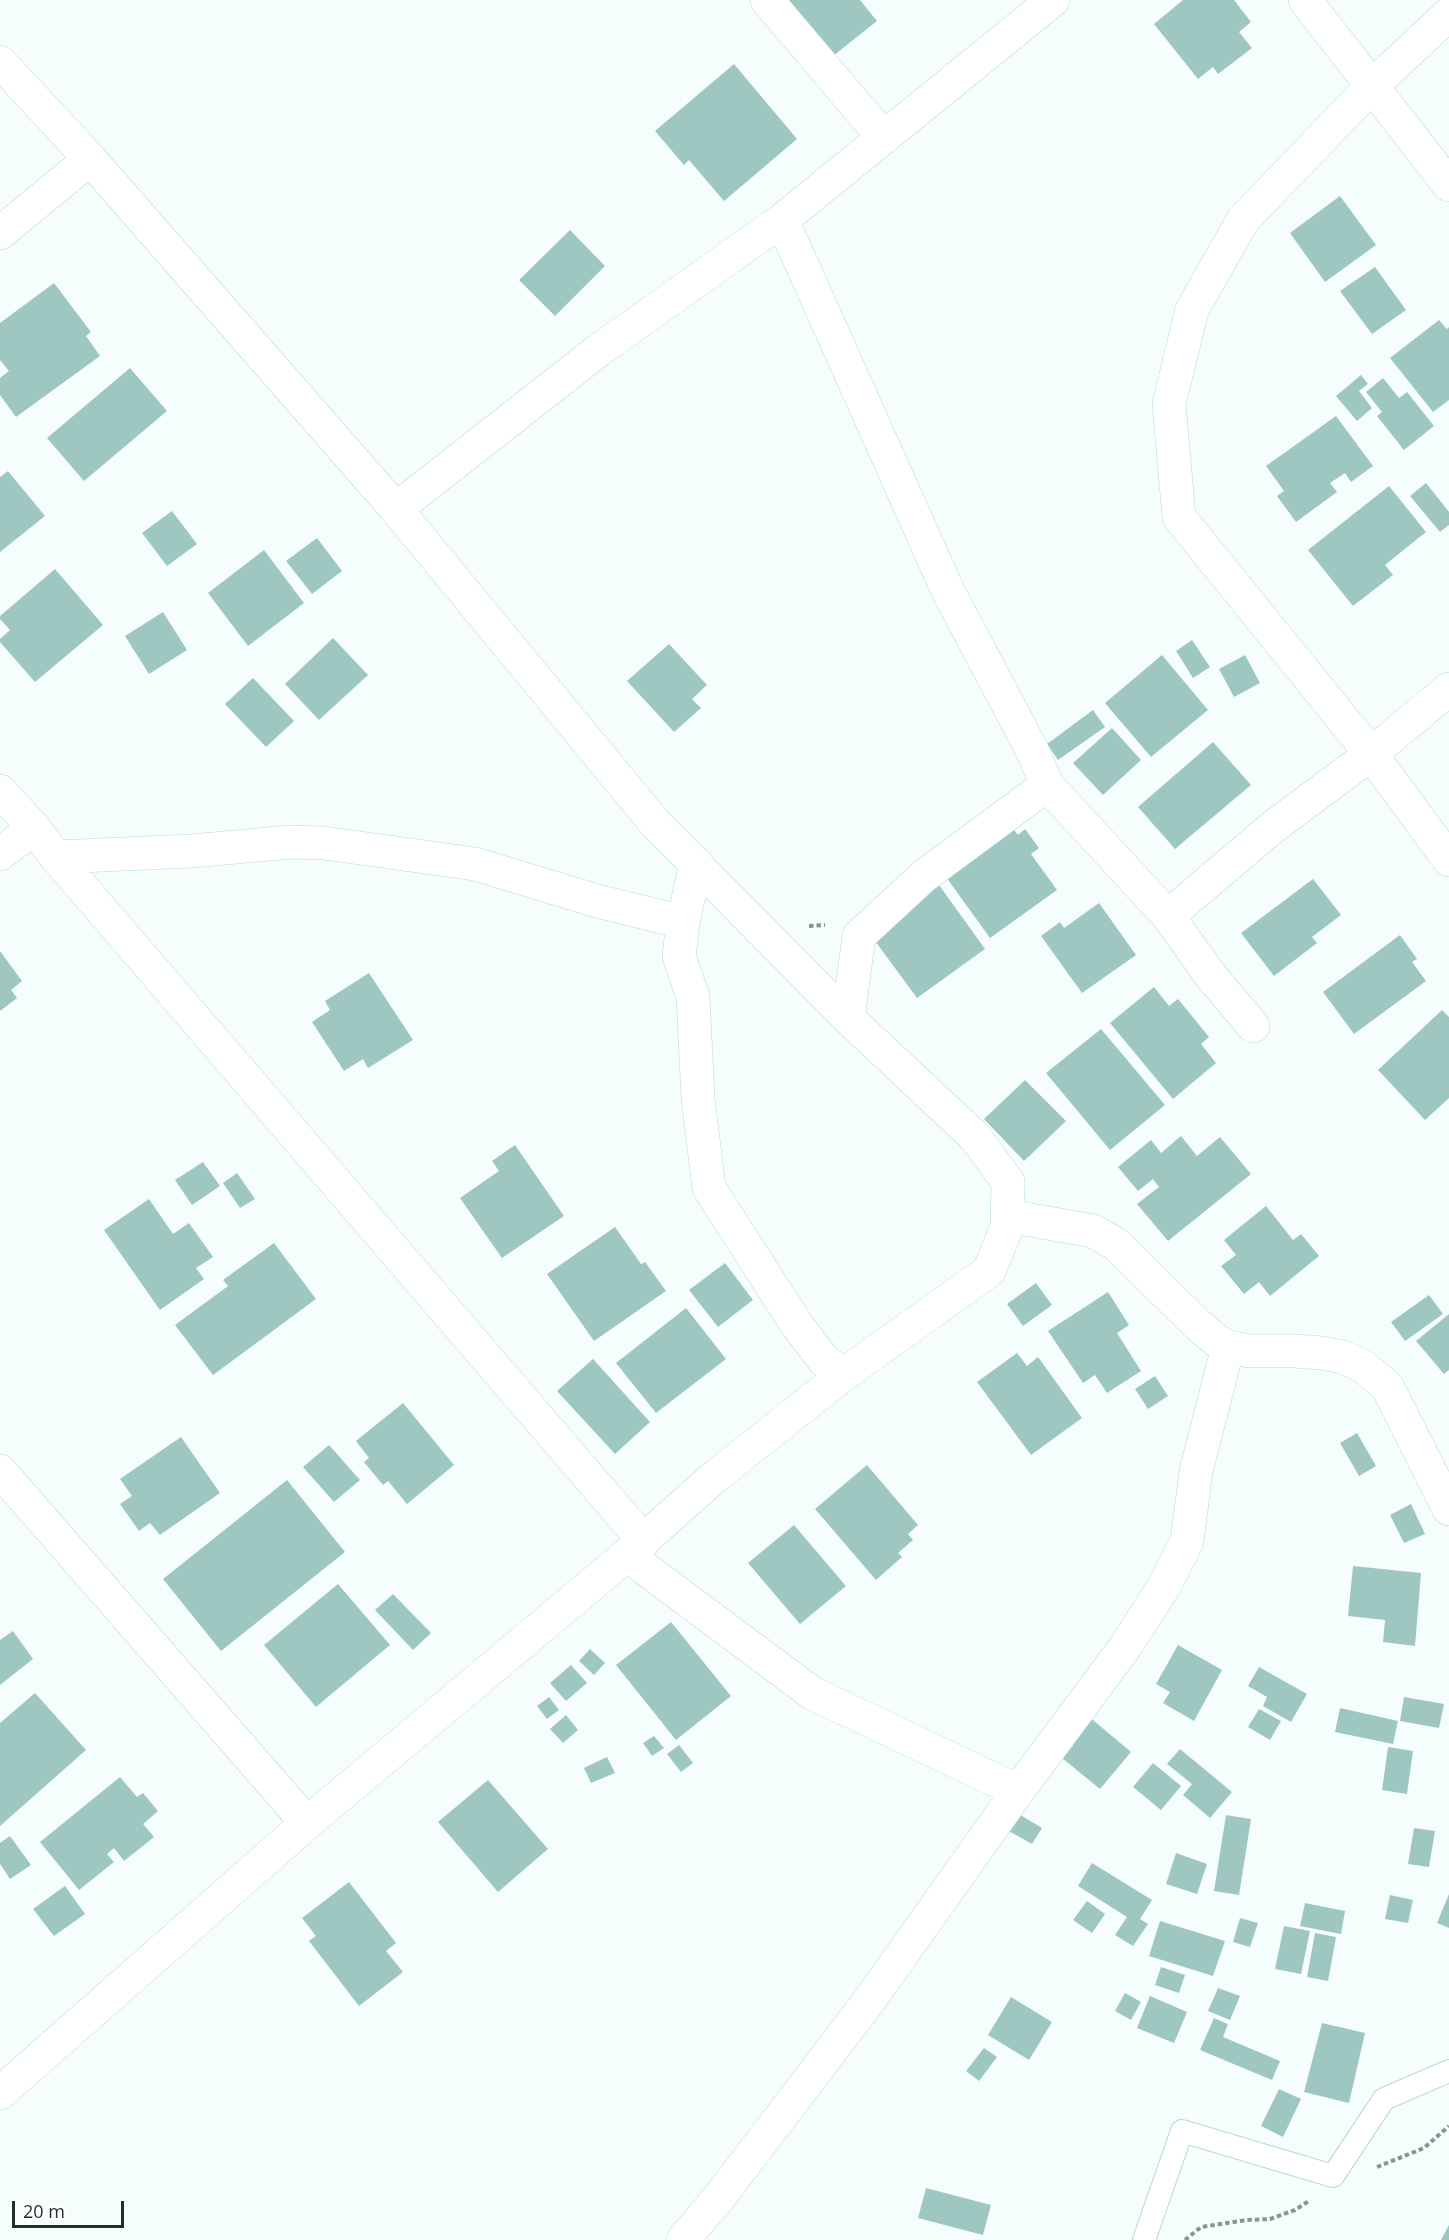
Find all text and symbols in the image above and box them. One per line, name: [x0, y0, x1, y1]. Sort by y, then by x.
scale bar: [15, 2189, 128, 2227]
text: 20 m: [23, 2199, 65, 2223]

